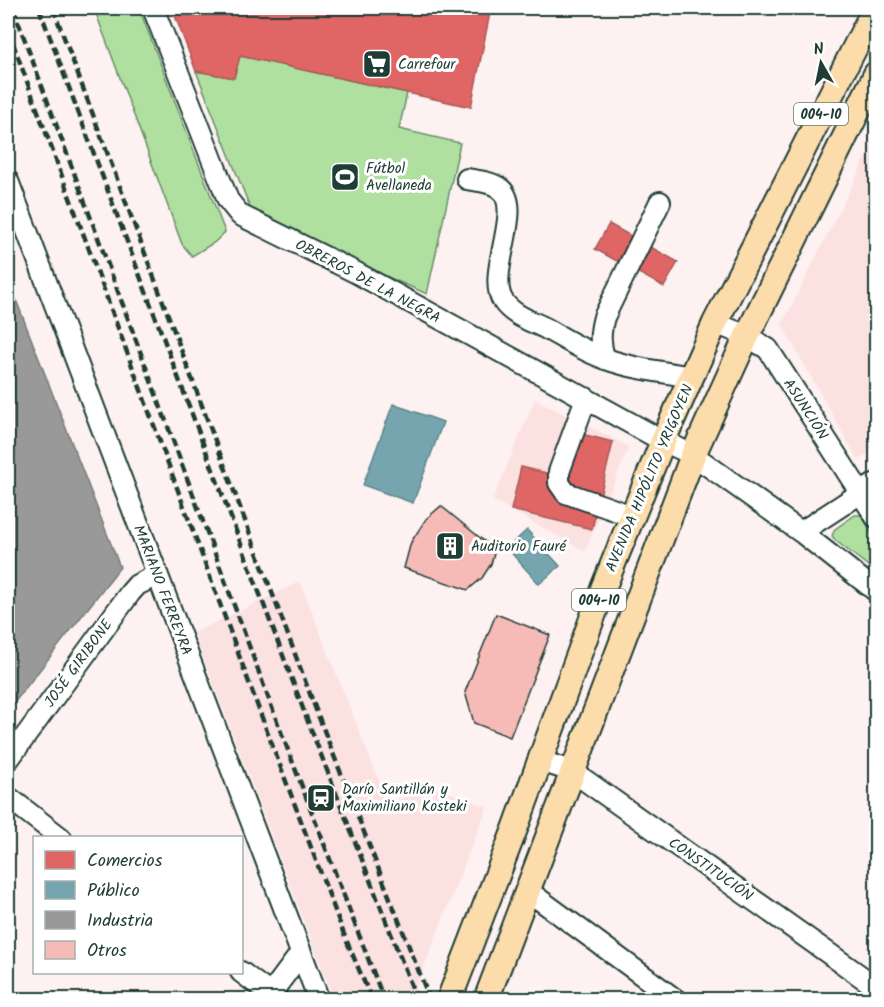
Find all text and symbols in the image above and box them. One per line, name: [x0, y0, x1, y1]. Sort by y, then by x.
north arrow: [791, 33, 851, 93]
text: N: [812, 37, 826, 63]
supermarket icon: Carrefour: [361, 48, 393, 80]
place label: Carrefour: [398, 53, 456, 77]
road number: 004-10: [794, 103, 848, 125]
place label: Fútbol Avellaneda: [366, 157, 432, 198]
sports icon: Fútbol Avellaneda: [329, 161, 361, 193]
street label: OBREROS DE LA NEGRA: [290, 233, 445, 331]
street label: ASUNCIÓN: [776, 374, 834, 445]
street label: AVENIDA HIPÓLITO YRIGOYEN: [599, 381, 700, 576]
street label: MARIANO FERREYRA: [126, 522, 198, 659]
building icon: Auditorio Fauré: [434, 530, 466, 562]
place label: Auditorio Fauré: [471, 535, 567, 559]
road number: 004-10: [572, 589, 626, 611]
street label: JOSÉ GIRIBONE: [39, 614, 120, 713]
place label: Darío Santillán y Maximiliano Kosteki: [342, 778, 468, 819]
station icon: Darío Santillán y Maximiliano Kosteki: [305, 782, 337, 814]
street label: CONSTITUCIÓN: [663, 832, 758, 908]
legend: [33, 836, 243, 974]
text: Comercios: [87, 847, 163, 876]
text: Público: [87, 877, 140, 906]
text: Industria: [87, 907, 153, 936]
text: Otros: [87, 937, 127, 966]

